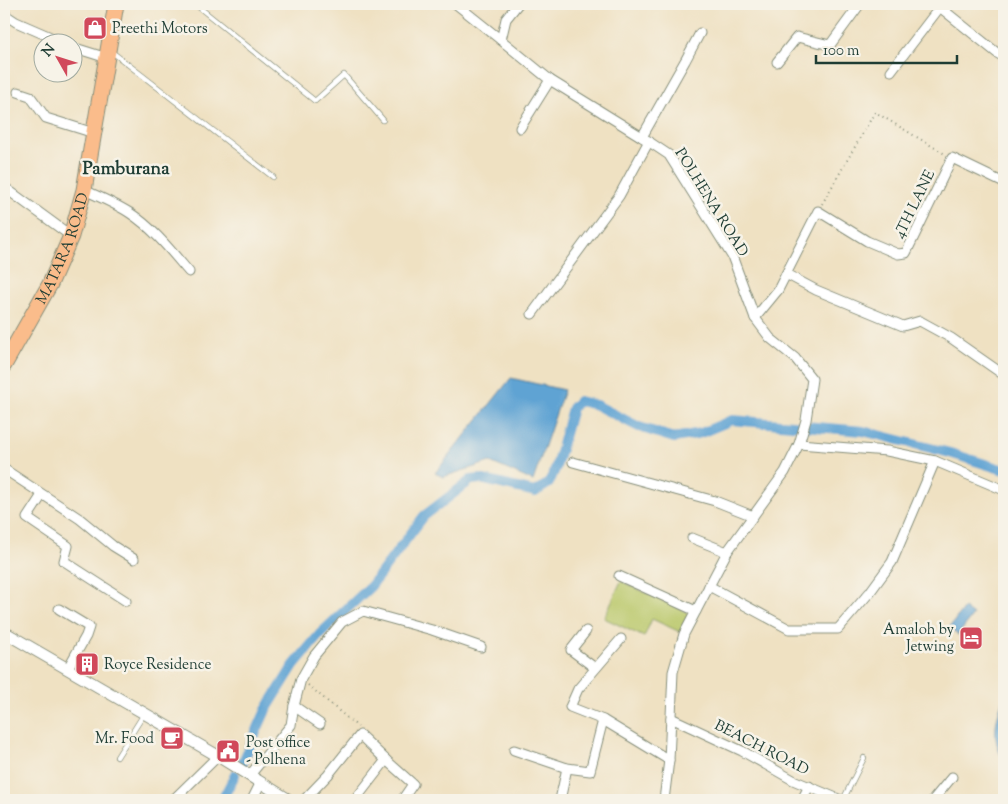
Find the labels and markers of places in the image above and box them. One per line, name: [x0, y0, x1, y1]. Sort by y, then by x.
shop icon: Preethi Motors: [82, 15, 108, 41]
place label: Preethi Motors: [112, 19, 208, 40]
place label: Amaloh by Jetwing: [883, 620, 955, 658]
hotel icon: Amaloh by Jetwing: [958, 625, 984, 651]
building icon: Royce Residence: [74, 651, 100, 677]
place label: Royce Residence: [104, 655, 211, 676]
cafe icon: Mr. Food: [159, 725, 185, 751]
place label: Mr. Food: [95, 729, 155, 750]
place label: Post office - Polhena: [246, 733, 310, 771]
public building icon: Post office - Polhena: [215, 738, 241, 764]

